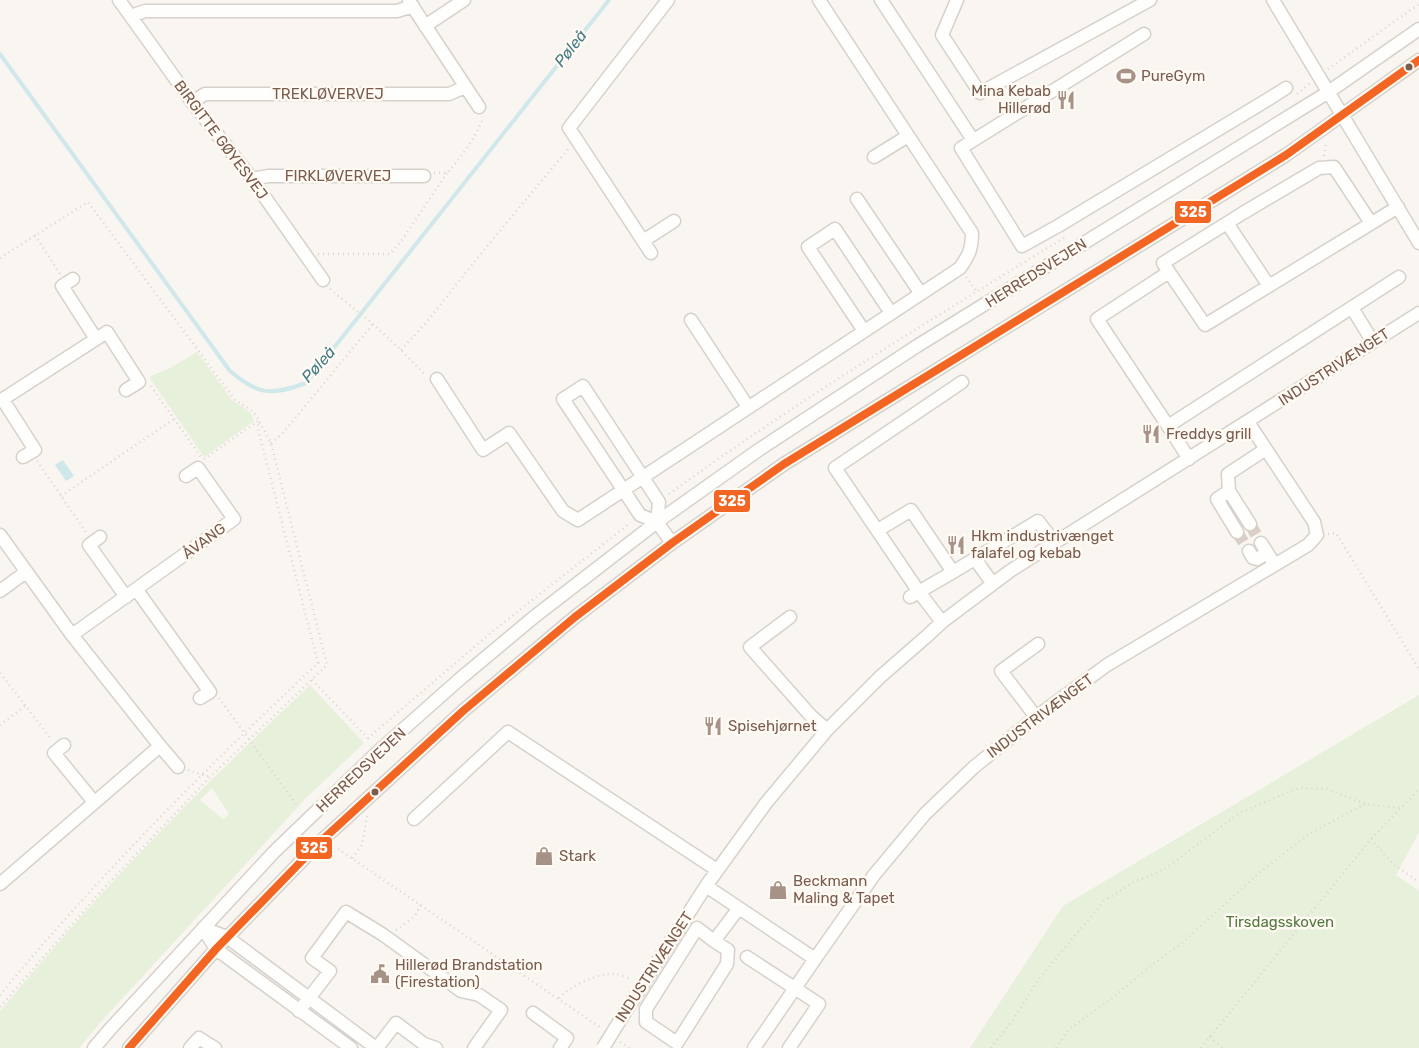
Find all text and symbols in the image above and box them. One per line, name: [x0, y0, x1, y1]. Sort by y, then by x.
water label: Pøleå: [550, 26, 591, 71]
unlabelled marker: [1404, 62, 1414, 72]
sports icon: PureGym: [1115, 65, 1137, 87]
place label: PureGym: [1141, 67, 1205, 85]
street label: BIRGITTE GØYESVEJ: [170, 77, 272, 203]
place label: Mina Kebab Hillerød: [971, 82, 1051, 117]
street label: TREKLØVERVEJ: [272, 85, 384, 103]
restaurant icon: Mina Kebab Hillerød: [1055, 89, 1077, 111]
street label: FIRKLØVERVEJ: [285, 167, 391, 185]
line badge: 325: [1174, 200, 1212, 224]
text: 325: [1179, 204, 1207, 221]
street label: HERREDSVEJEN: [982, 235, 1090, 311]
street label: INDUSTRIVÆNGET: [1275, 324, 1393, 410]
water label: Pøleå: [297, 342, 339, 386]
restaurant icon: Freddys grill: [1140, 423, 1162, 445]
place label: Freddys grill: [1166, 425, 1251, 443]
line badge: 325: [713, 489, 751, 513]
text: 325: [718, 493, 746, 510]
street label: ÅVANG: [179, 519, 229, 563]
place label: Hkm industrivænget falafel og kebab: [971, 527, 1114, 562]
restaurant icon: Hkm industrivænget falafel og kebab: [945, 534, 967, 556]
street label: INDUSTRIVÆNGET: [983, 670, 1097, 762]
restaurant icon: Spisehjørnet: [702, 715, 724, 737]
place label: Spisehjørnet: [728, 717, 817, 735]
street label: HERREDSVEJEN: [313, 724, 409, 816]
unlabelled marker: [370, 787, 380, 797]
line badge: 325: [295, 836, 333, 860]
text: 325: [300, 840, 328, 857]
shop icon: Stark: [533, 845, 555, 867]
place label: Stark: [559, 847, 596, 865]
place label: Beckmann Maling & Tapet: [793, 872, 895, 907]
shop icon: Beckmann Maling & Tapet: [767, 879, 789, 901]
street label: INDUSTRIVÆNGET: [611, 908, 697, 1026]
park label: Tirsdagsskoven: [1226, 913, 1334, 931]
place label: Hillerød Brandstation (Firestation): [395, 956, 543, 991]
public building icon: Hillerød Brandstation (Firestation): [369, 963, 391, 985]

